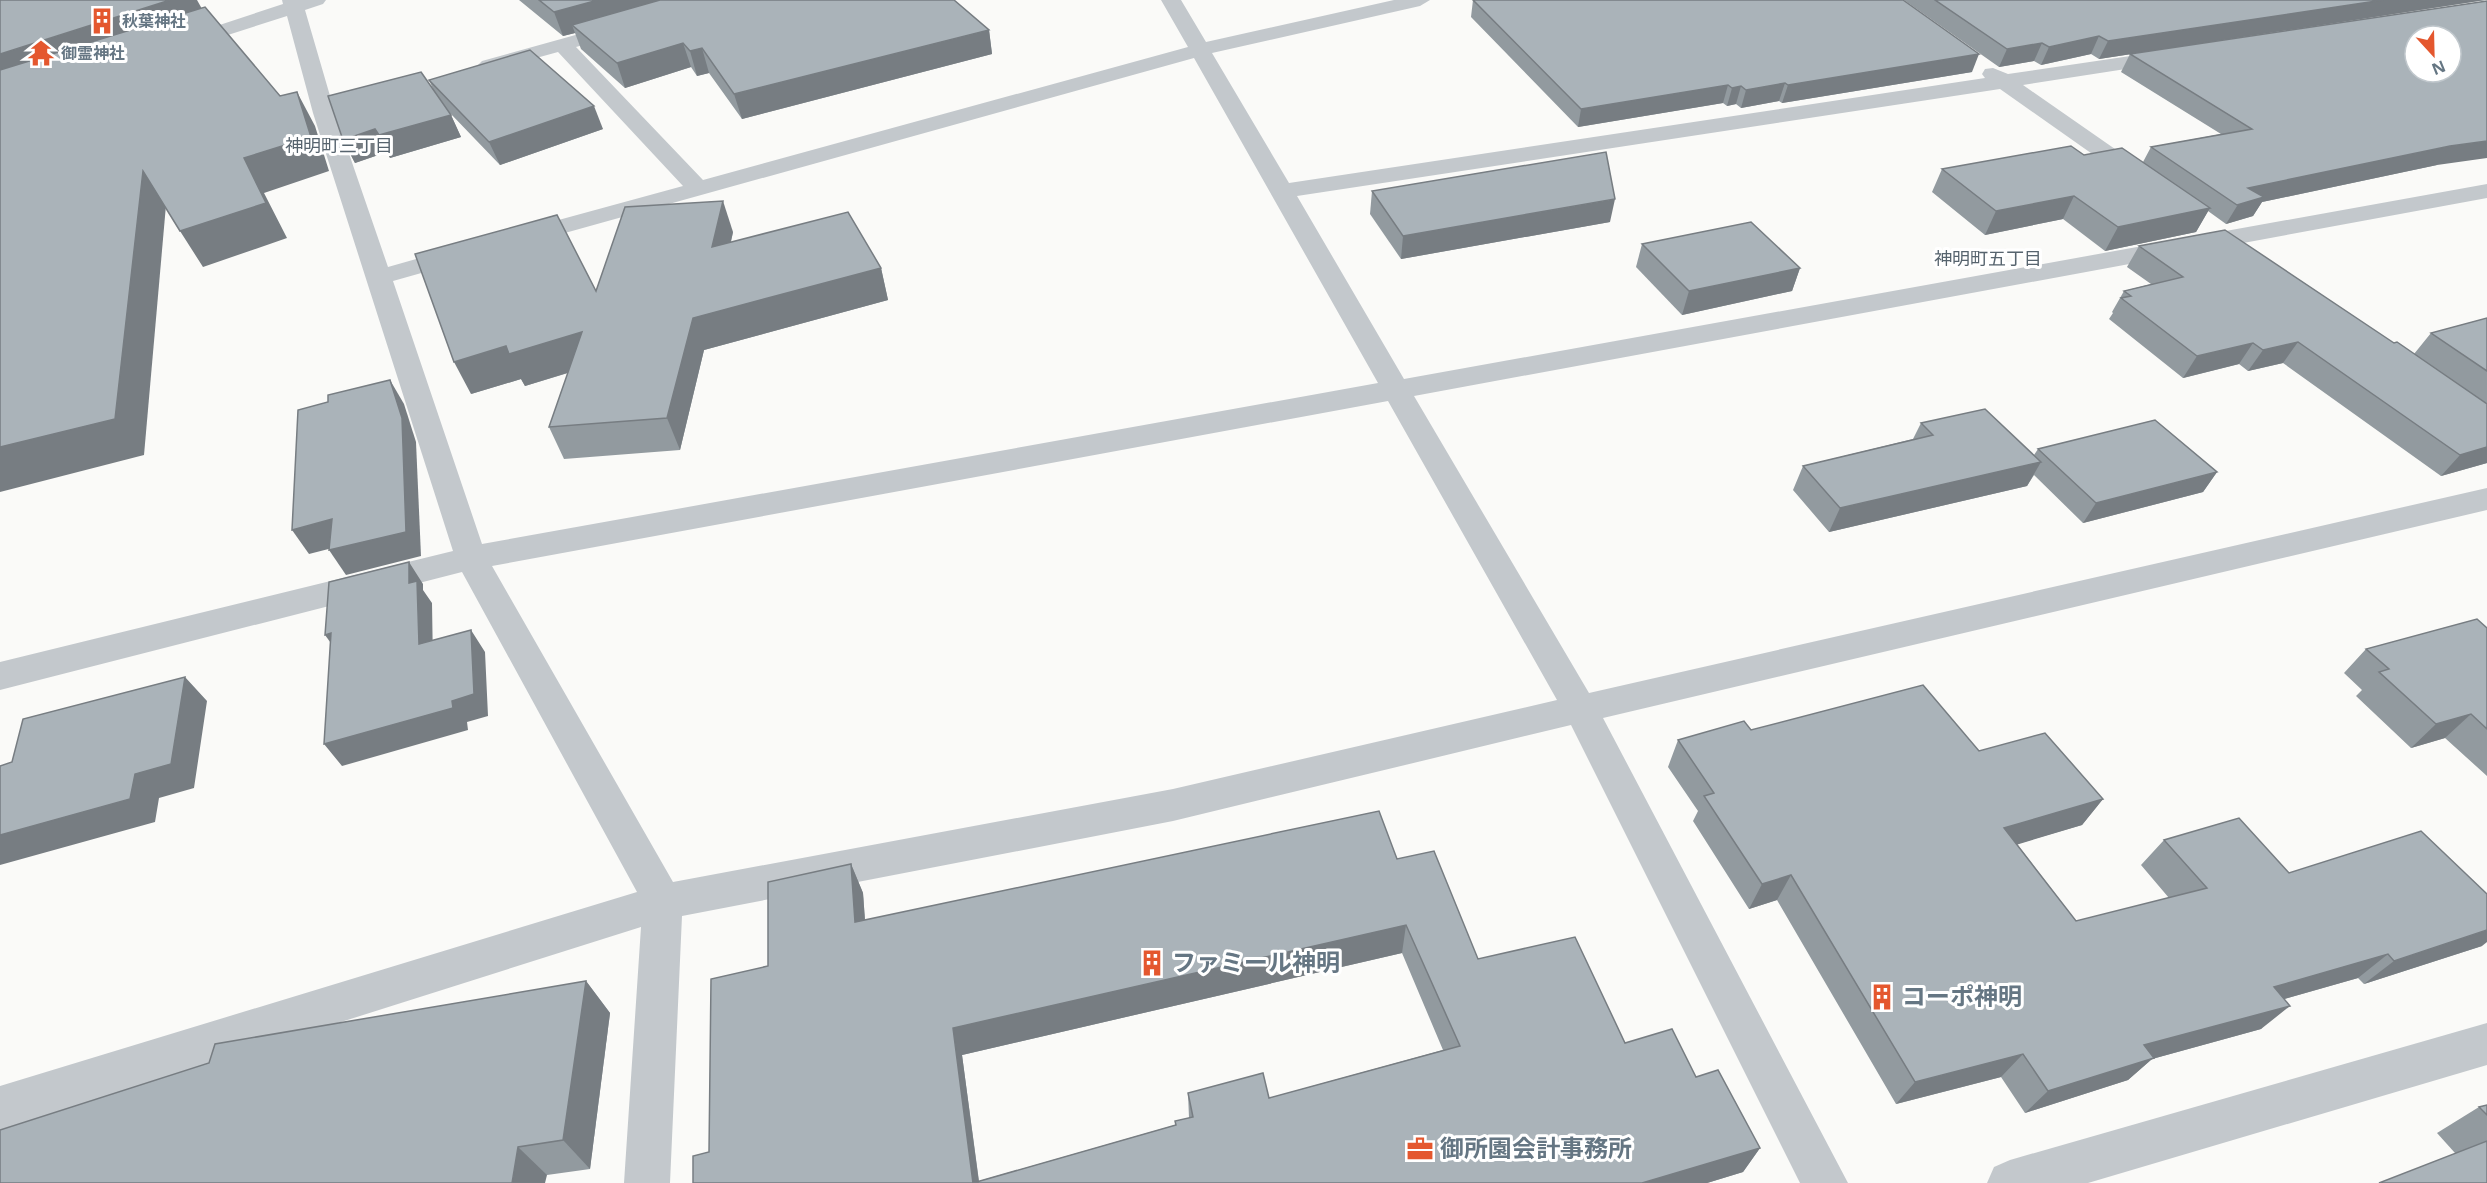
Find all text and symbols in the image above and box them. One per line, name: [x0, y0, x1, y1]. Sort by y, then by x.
building icon: 秋葉神社: [87, 6, 117, 36]
place label: 秋葉神社: [122, 10, 186, 32]
north arrow: [2403, 24, 2463, 84]
temple icon: 御霊神社: [26, 38, 56, 68]
place label: 御霊神社: [61, 42, 125, 64]
text: N: [2428, 55, 2449, 81]
district label: 神明町三丁目: [285, 133, 393, 157]
district label: 神明町五丁目: [1934, 246, 2042, 270]
place label: ファミール神明: [1172, 945, 1340, 978]
building icon: ファミール神明: [1137, 948, 1167, 978]
place label: コーポ神明: [1902, 979, 2022, 1012]
building icon: コーポ神明: [1867, 982, 1897, 1012]
place label: 御所園会計事務所: [1440, 1131, 1632, 1164]
office icon: 御所園会計事務所: [1405, 1134, 1435, 1164]

